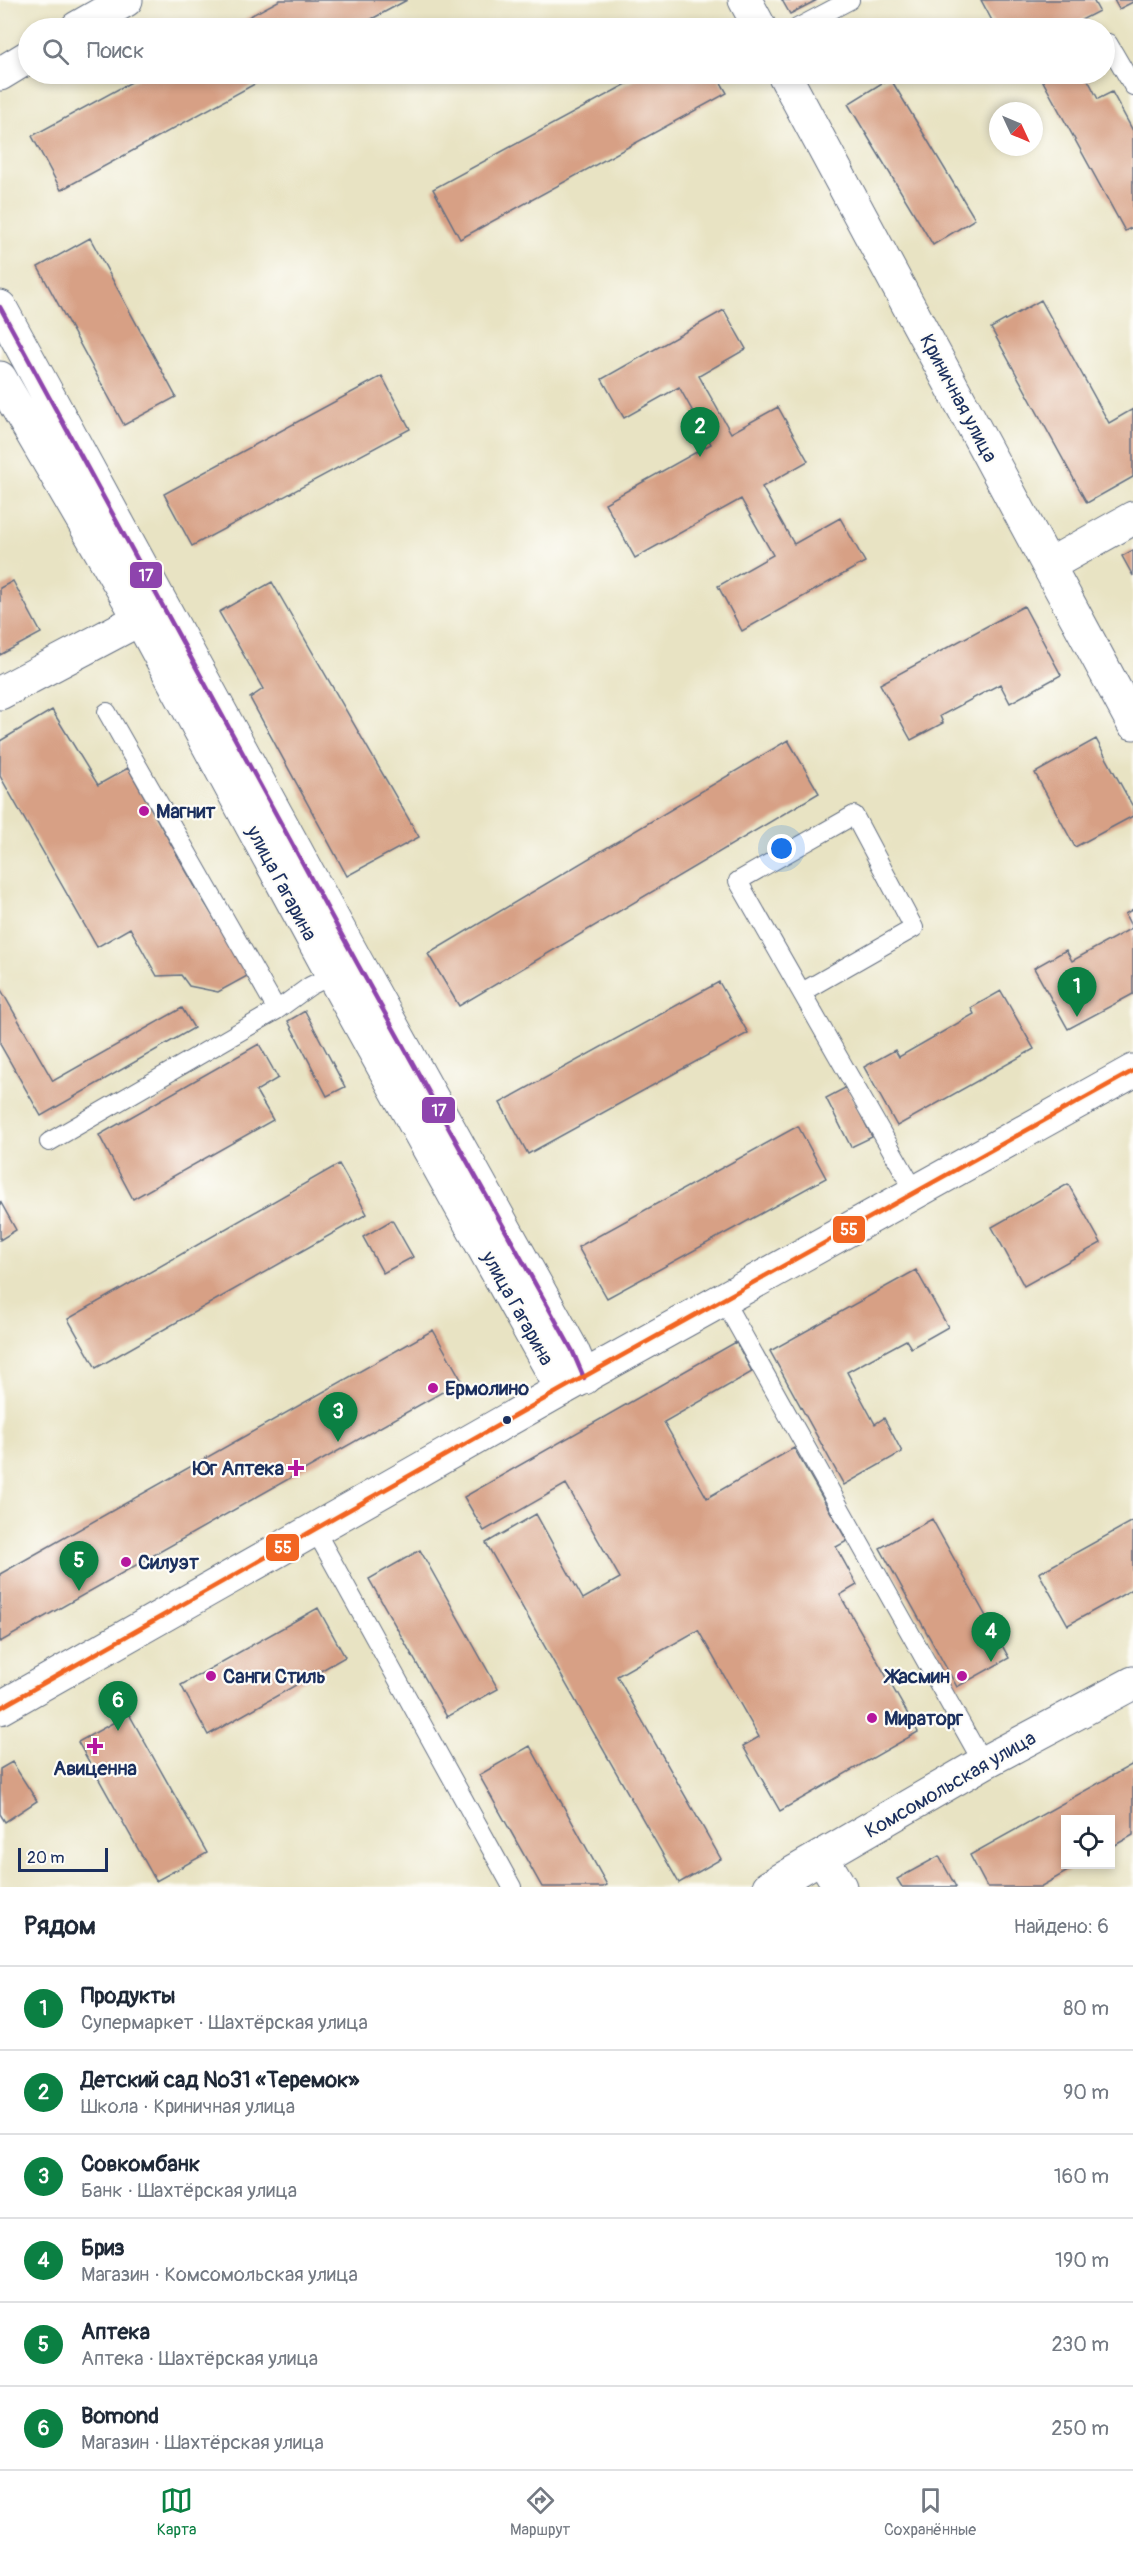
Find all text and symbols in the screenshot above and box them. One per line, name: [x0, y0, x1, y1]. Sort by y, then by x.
search box: [18, 18, 1115, 84]
icon: search: [39, 35, 72, 68]
text: Поиск: [87, 37, 144, 65]
north arrow: [989, 102, 1043, 156]
street label: Криничная улица: [914, 330, 1003, 467]
pin: 2: [680, 408, 720, 457]
line badge: 17: [129, 561, 163, 589]
text: 17: [139, 566, 154, 586]
place label: Магнит: [156, 799, 216, 824]
marker: Магнит: [137, 804, 151, 818]
street label: улица Гагарина: [240, 821, 322, 945]
your location: [767, 834, 796, 863]
pin: 1: [1058, 968, 1096, 1017]
line badge: 17: [421, 1096, 456, 1124]
text: 17: [432, 1101, 447, 1121]
line badge: 55: [832, 1215, 866, 1244]
text: 55: [840, 1220, 858, 1240]
street label: улица Гагарина: [475, 1246, 559, 1370]
place label: Ермолино: [445, 1376, 529, 1401]
marker: Ермолино: [426, 1381, 440, 1395]
pin: 3: [318, 1392, 358, 1442]
unlabelled marker: [501, 1414, 513, 1426]
place label: Юг Аптека: [192, 1456, 284, 1481]
marker: Юг Аптека: [289, 1461, 303, 1475]
line badge: 55: [265, 1533, 300, 1562]
text: 55: [274, 1538, 292, 1558]
pin: 5: [60, 1542, 98, 1591]
place label: Силуэт: [138, 1550, 200, 1575]
marker: Силуэт: [119, 1555, 133, 1569]
pin: 4: [972, 1612, 1010, 1662]
place label: Санги Стиль: [223, 1664, 326, 1689]
place label: Жасмин: [883, 1664, 950, 1689]
marker: Санги Стиль: [204, 1669, 218, 1683]
marker: Жасмин: [955, 1669, 969, 1683]
pin: 6: [98, 1682, 138, 1731]
place label: Мираторг: [884, 1706, 963, 1731]
marker: Мираторг: [865, 1711, 879, 1725]
street label: Комсомольская улица: [860, 1725, 1040, 1844]
marker: Авиценна: [88, 1739, 102, 1753]
place label: Авиценна: [53, 1756, 137, 1781]
map controls: [1061, 1815, 1115, 1869]
button: locate: [1061, 1815, 1115, 1869]
scale bar: [18, 1845, 108, 1872]
text: 20 m: [27, 1848, 65, 1868]
text: Рядом: [24, 1910, 96, 1942]
text: Найдено: 6: [1014, 1914, 1109, 1939]
text: Продукты: [81, 1982, 176, 2010]
text: 1: [40, 1996, 47, 2021]
text: 80 m: [1063, 1996, 1109, 2021]
text: Супермаркет · Шахтёрская улица: [81, 2010, 368, 2035]
text: Детский сад №31 «Теремок»: [81, 2066, 359, 2094]
text: 2: [38, 2080, 49, 2105]
text: 90 m: [1063, 2080, 1109, 2105]
text: Школа · Криничная улица: [81, 2094, 295, 2119]
text: Совкомбанк: [81, 2150, 200, 2178]
text: 3: [38, 2164, 49, 2189]
text: 160 m: [1054, 2164, 1109, 2189]
text: Банк · Шахтёрская улица: [81, 2178, 297, 2203]
text: Бриз: [81, 2234, 125, 2262]
text: 4: [38, 2248, 49, 2273]
text: 190 m: [1055, 2248, 1109, 2273]
text: Магазин · Комсомольская улица: [81, 2262, 358, 2287]
text: Аптека: [81, 2318, 150, 2346]
text: 5: [38, 2332, 49, 2357]
text: 230 m: [1052, 2332, 1109, 2357]
text: Аптека · Шахтёрская улица: [81, 2346, 318, 2371]
text: Bomond: [81, 2402, 159, 2430]
text: 6: [38, 2416, 49, 2441]
text: 250 m: [1051, 2416, 1109, 2441]
text: Магазин · Шахтёрская улица: [81, 2430, 324, 2455]
tab: Карта: [157, 2484, 196, 2540]
tab: Маршрут: [510, 2484, 570, 2540]
tab: Сохранённые: [884, 2484, 976, 2540]

